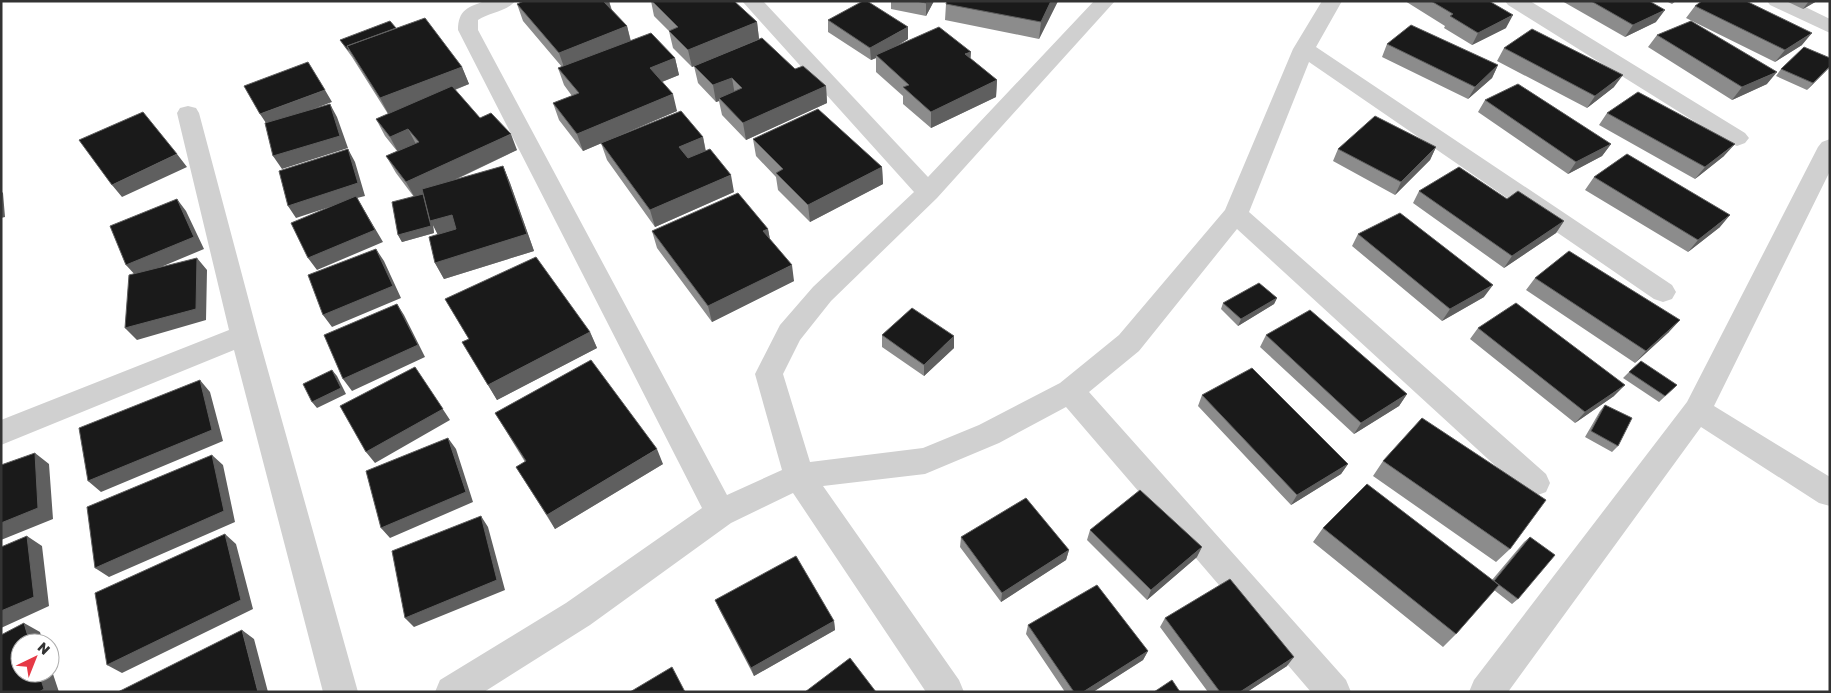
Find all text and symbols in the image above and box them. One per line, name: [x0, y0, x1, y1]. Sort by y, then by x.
north arrow: [10, 633, 60, 683]
text: N: [35, 638, 54, 658]

